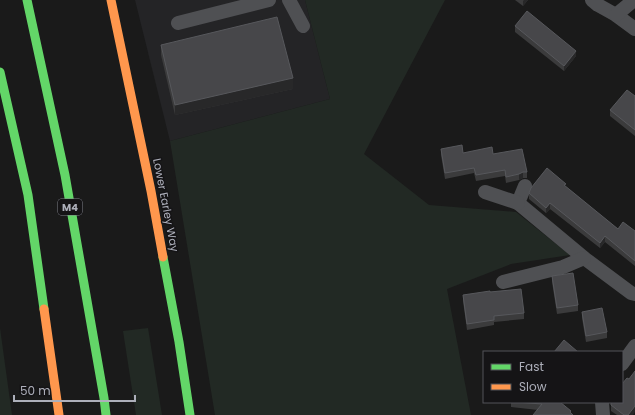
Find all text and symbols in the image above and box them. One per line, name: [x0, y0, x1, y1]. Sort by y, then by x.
street label: Lower Earley Way: [149, 157, 183, 254]
road number: M4: [58, 199, 82, 215]
legend: [483, 351, 623, 403]
text: Fast: [519, 358, 544, 375]
scale bar: [14, 377, 135, 403]
text: Slow: [519, 378, 547, 395]
text: 50 m: [20, 382, 51, 399]

